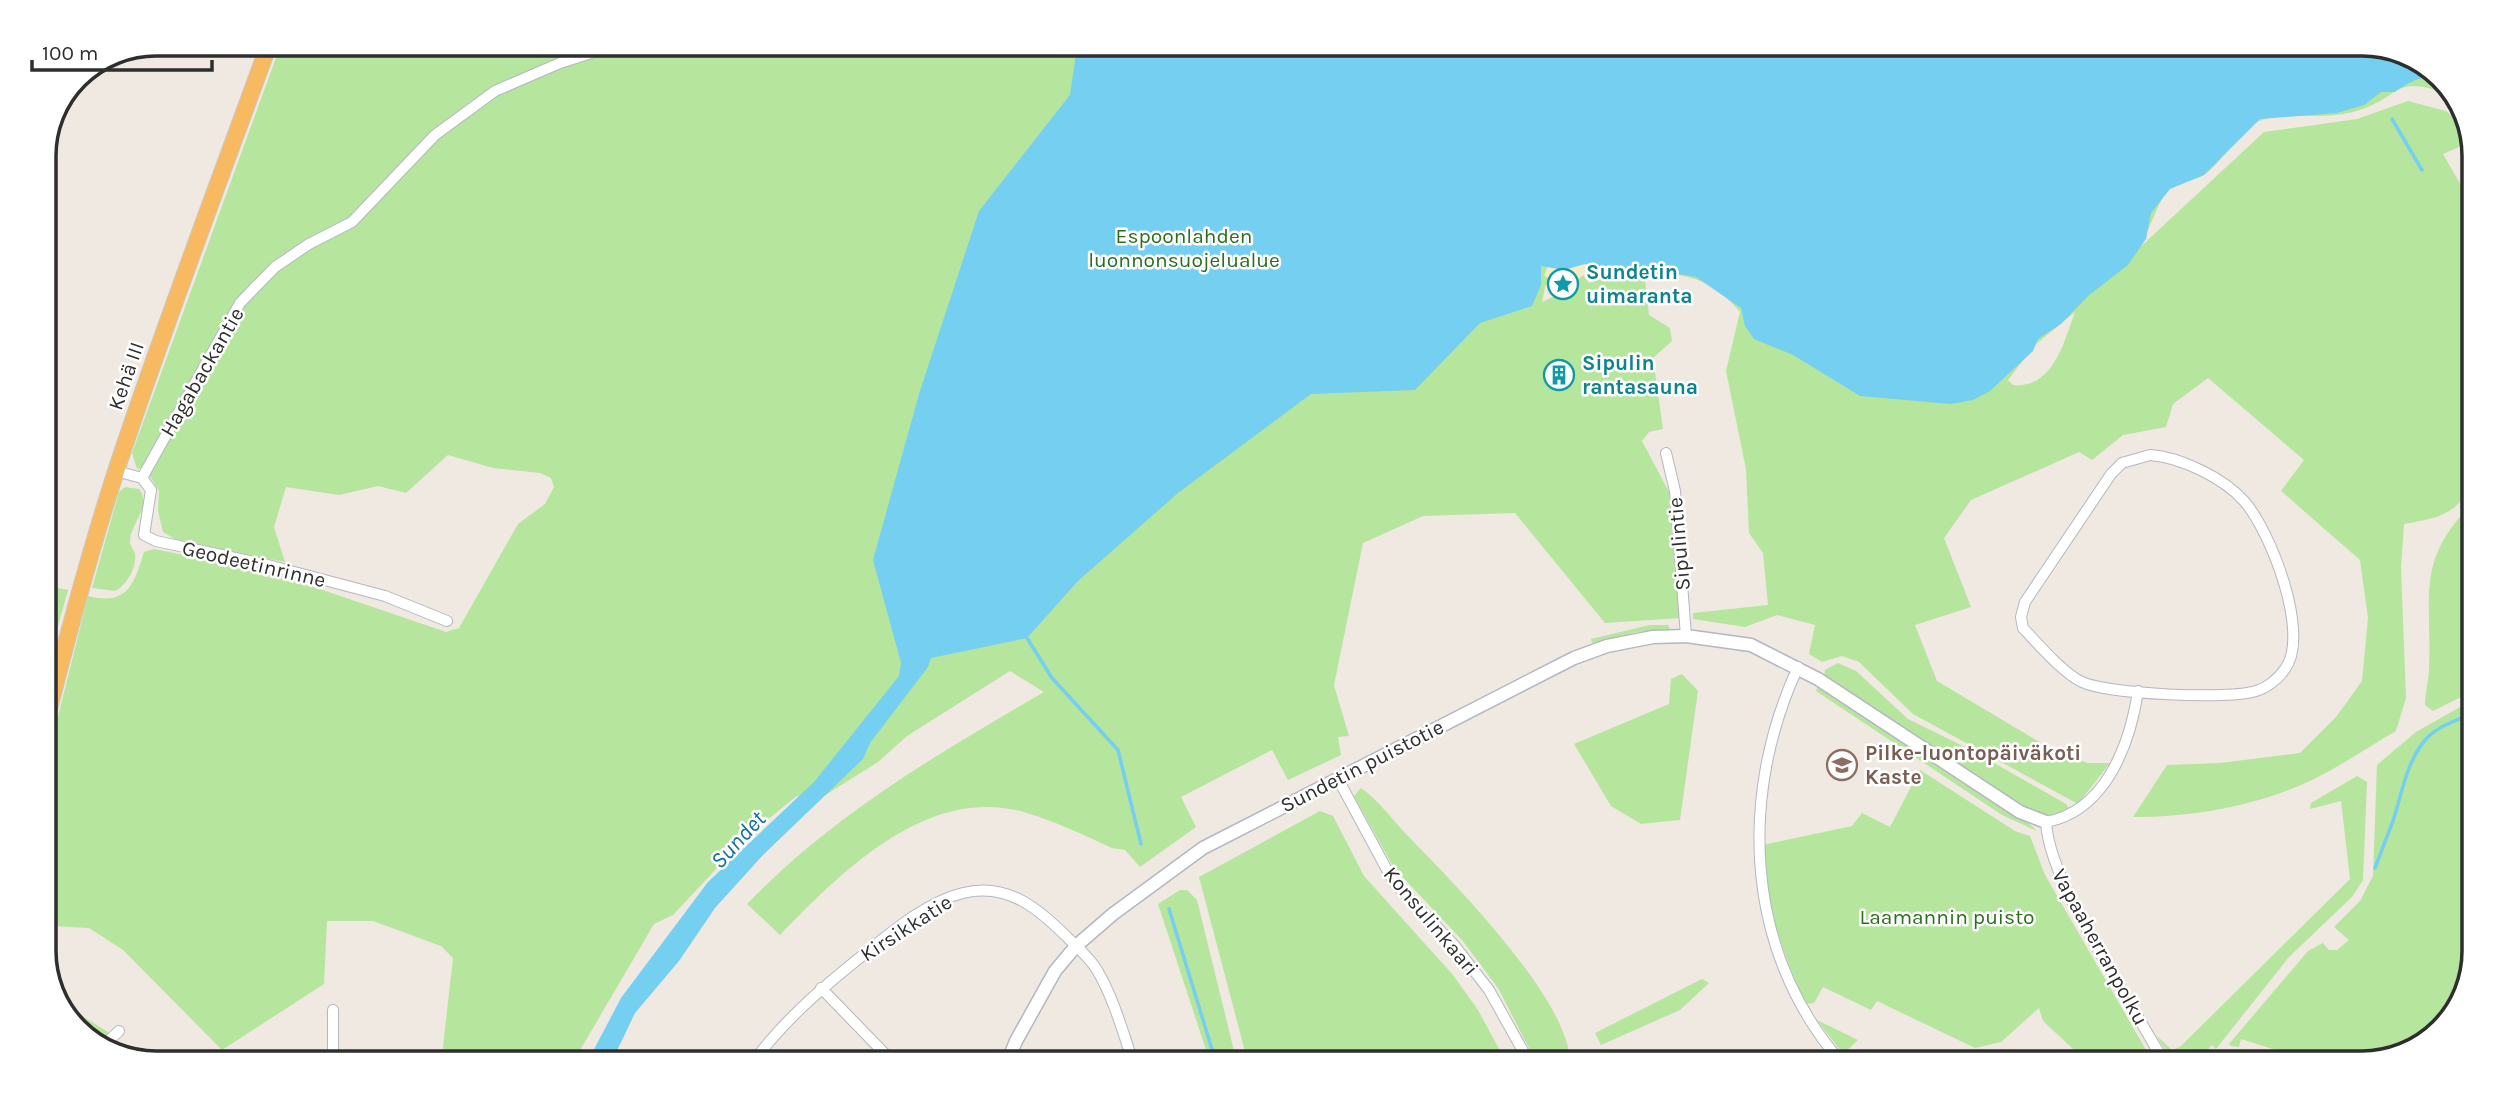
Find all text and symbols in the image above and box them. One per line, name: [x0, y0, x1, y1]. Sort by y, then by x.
scale bar: [32, 28, 212, 72]
text: 100 m: [42, 41, 99, 65]
park label: Espoonlahden luonnonsuojelualue: [1088, 224, 1280, 272]
place label: Sundetin uimaranta: [1586, 260, 1692, 308]
place icon: Sundetin uimaranta: [1546, 267, 1580, 301]
street label: Hagabackantie: [155, 303, 249, 441]
street label: Kehä III: [103, 339, 149, 413]
place label: Sipulin rantasauna: [1582, 351, 1698, 399]
building icon: Sipulin rantasauna: [1542, 358, 1576, 392]
street label: Sipulintie: [1663, 496, 1695, 592]
street label: Geodeetinrinne: [180, 536, 328, 592]
street label: Sundetin puistotie: [1276, 715, 1448, 817]
place label: Pilke-luontopäiväkoti Kaste: [1865, 741, 2081, 789]
school or university icon: Pilke-luontopäiväkoti Kaste: [1825, 748, 1859, 782]
water label: Sundet: [705, 805, 772, 874]
street label: Konsulinkaari: [1379, 862, 1483, 980]
street label: Vapaaherranpolku: [2047, 865, 2153, 1029]
street label: Kirsikkatie: [856, 890, 956, 966]
park label: Laamannin puisto: [1859, 905, 2035, 929]

